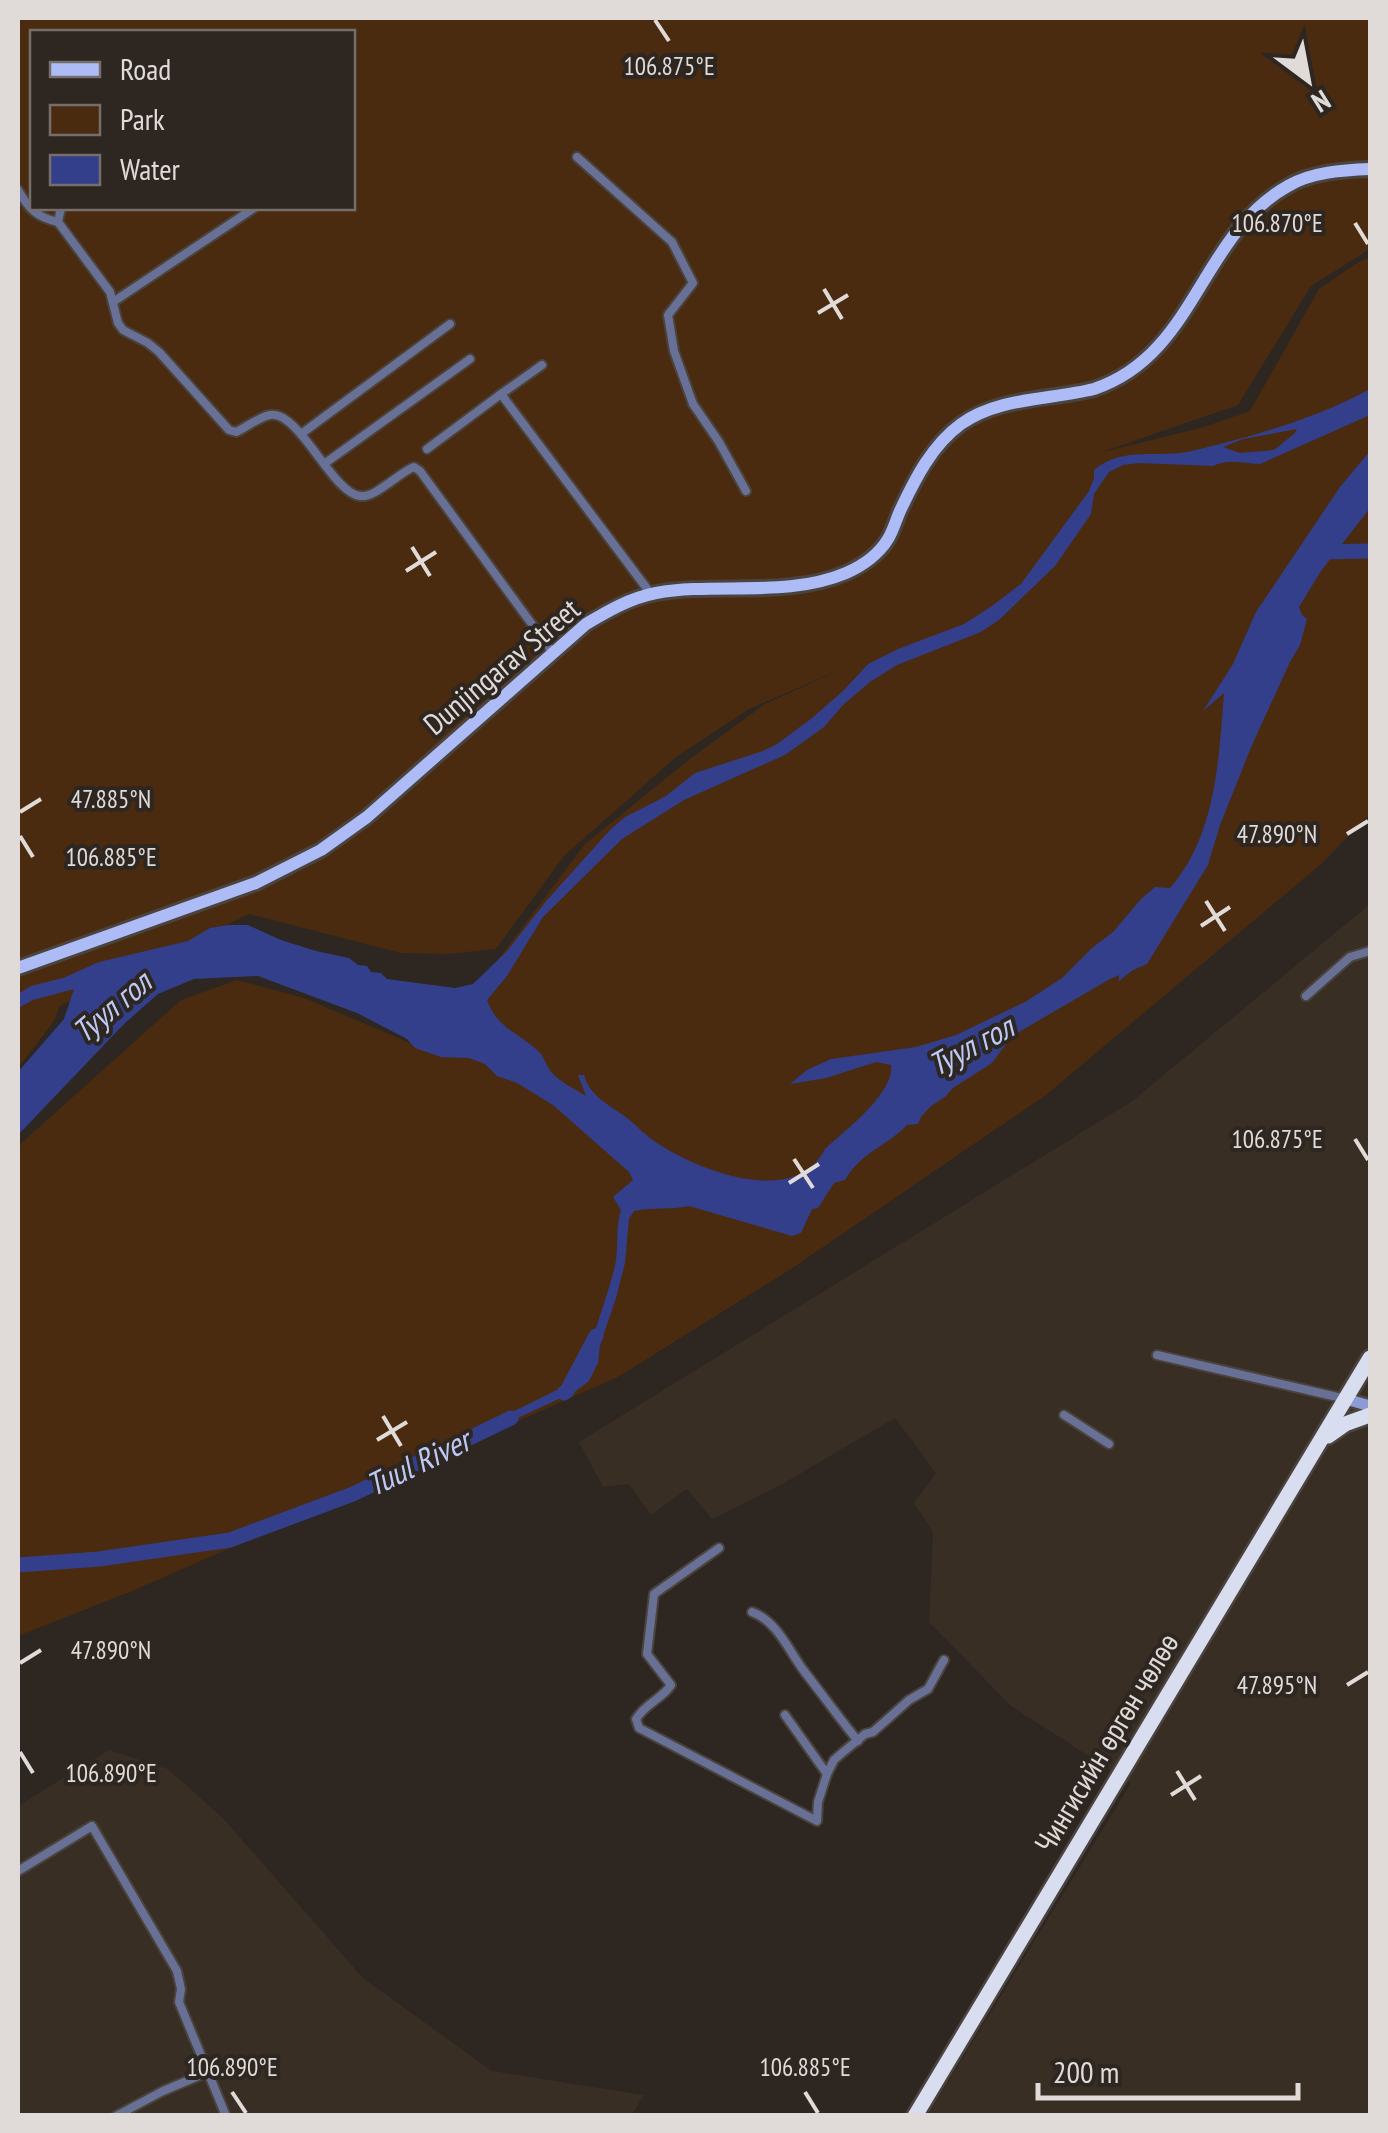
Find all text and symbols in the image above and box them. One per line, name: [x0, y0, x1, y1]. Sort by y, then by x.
legend: [30, 30, 355, 210]
north arrow: [1258, 30, 1358, 130]
text: Road: [120, 49, 171, 88]
text: 106.875°E: [623, 50, 715, 82]
text: N: [1305, 82, 1338, 121]
text: Park: [120, 99, 165, 138]
text: Water: [120, 149, 181, 188]
text: 106.870°E: [1231, 207, 1323, 239]
street label: Dunjingarav Street: [415, 589, 588, 743]
text: 47.885°N: [71, 783, 151, 815]
text: 47.890°N: [1237, 818, 1317, 850]
text: 106.885°E: [65, 841, 157, 873]
water label: Туул гол: [63, 959, 162, 1051]
water label: Туул гол: [921, 1004, 1023, 1085]
text: 106.875°E: [1231, 1123, 1323, 1155]
water label: Tuul River: [359, 1417, 480, 1505]
street label: Чингисийн өргөн чөлөө: [1025, 1625, 1187, 1859]
text: 47.890°N: [71, 1634, 151, 1666]
text: 47.895°N: [1237, 1669, 1317, 1701]
text: 106.890°E: [65, 1757, 157, 1789]
scale bar: [1038, 2038, 1298, 2100]
text: 106.890°E: [186, 2051, 278, 2083]
text: 106.885°E: [759, 2051, 851, 2083]
text: 200 m: [1053, 2052, 1119, 2091]

